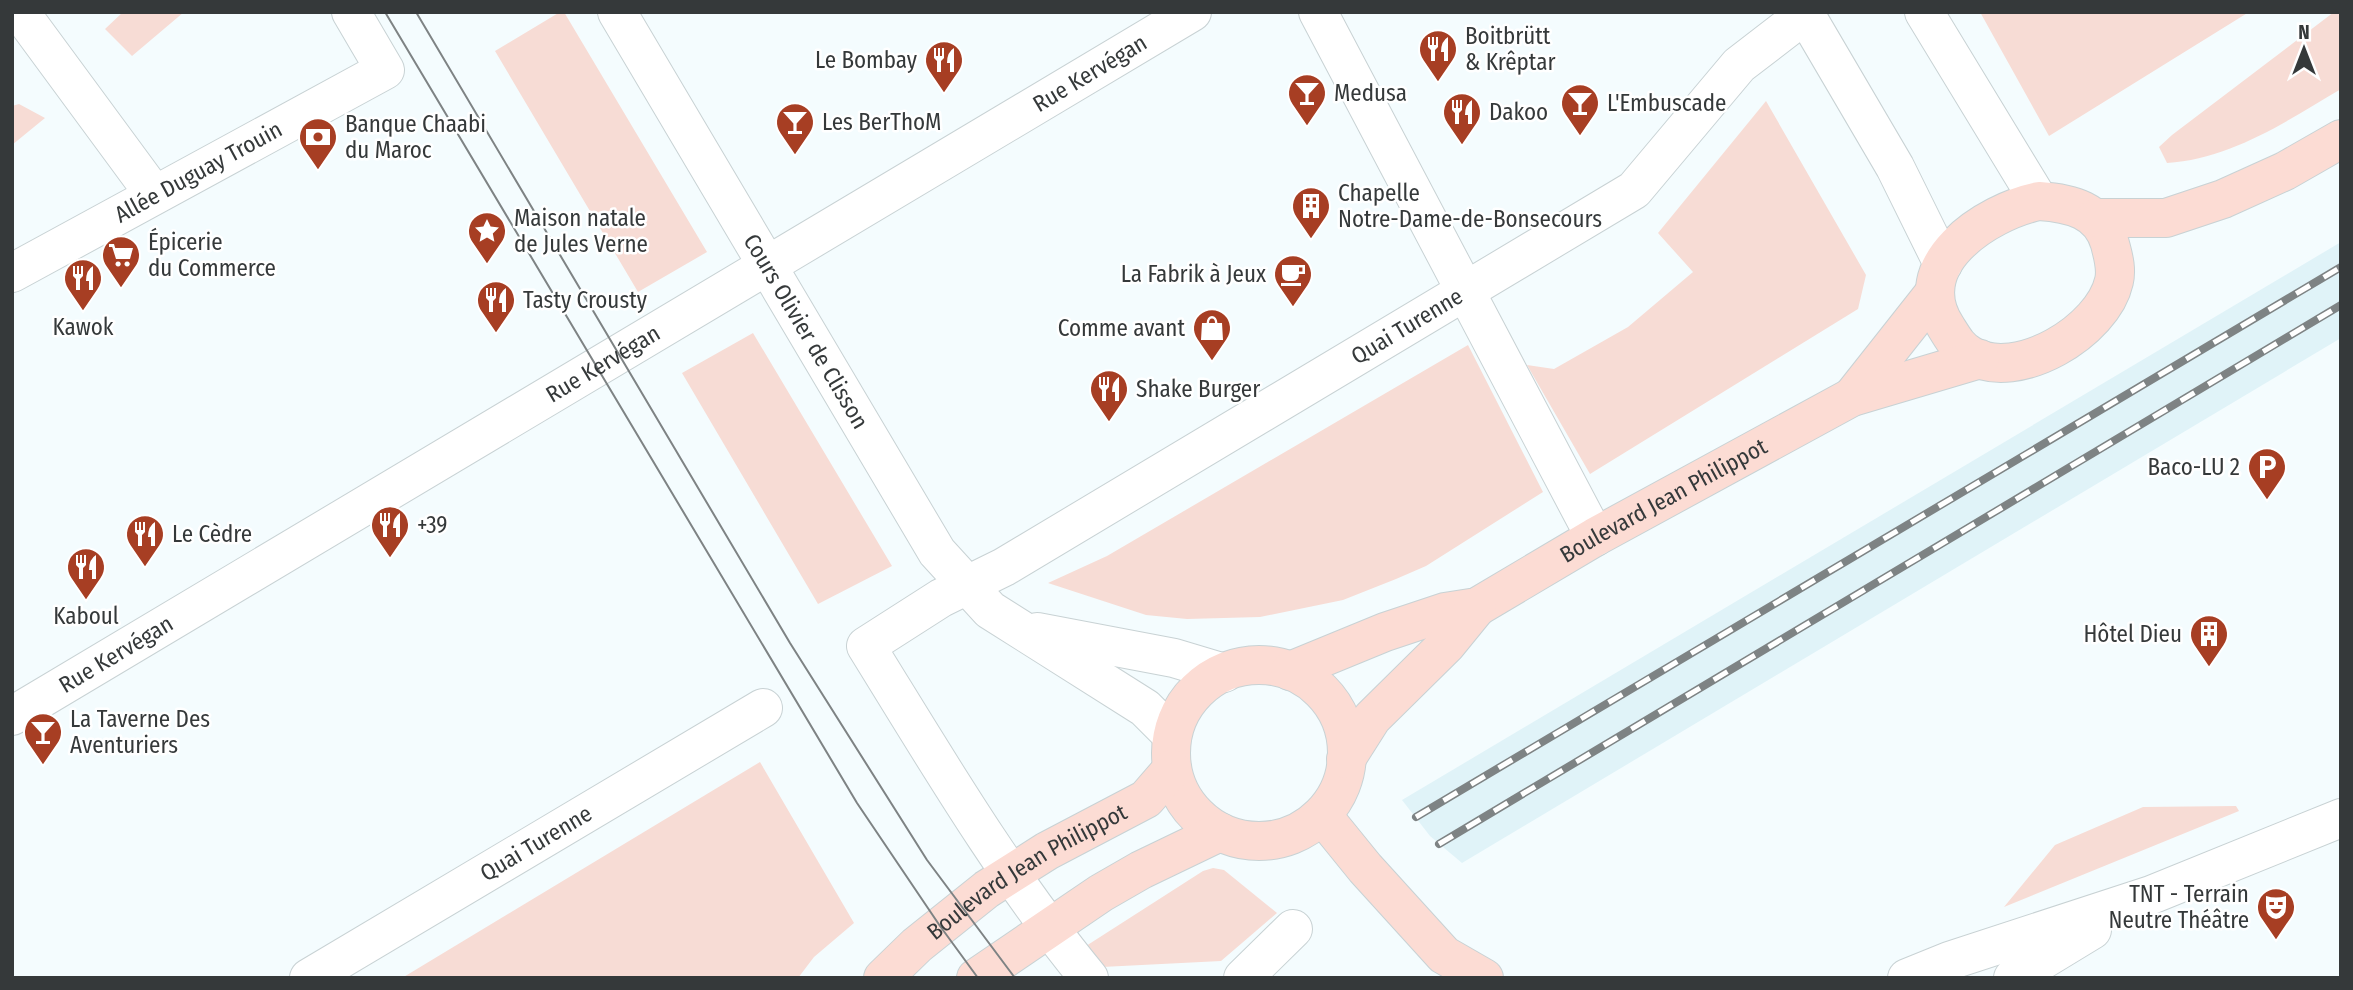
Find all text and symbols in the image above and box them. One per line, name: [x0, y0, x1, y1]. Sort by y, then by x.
north arrow: [2269, 14, 2339, 84]
text: N: [2298, 21, 2310, 44]
place label: Boitbrütt & Krêptar: [1465, 22, 1556, 76]
street label: Rue Kervégan: [1028, 28, 1152, 118]
restaurant icon: Boitbrütt & Krêptar: [1417, 28, 1459, 83]
restaurant icon: Le Bombay: [923, 39, 965, 94]
place label: Le Bombay: [815, 46, 918, 74]
bar icon: Medusa: [1286, 72, 1328, 127]
place label: Medusa: [1334, 79, 1407, 107]
bar icon: L'Embuscade: [1559, 82, 1601, 137]
place label: L'Embuscade: [1607, 89, 1726, 117]
restaurant icon: Dakoo: [1441, 91, 1483, 146]
place label: Dakoo: [1489, 98, 1548, 126]
bar icon: Les BerThoM: [774, 101, 816, 156]
place label: Les BerThoM: [822, 108, 941, 136]
place label: Banque Chaabi du Maroc: [345, 110, 486, 164]
street label: Allée Duguay Trouin: [110, 115, 287, 229]
bank icon: Banque Chaabi du Maroc: [297, 116, 339, 171]
place label: Chapelle Notre-Dame-de-Bonsecours: [1338, 179, 1602, 233]
building icon: Chapelle Notre-Dame-de-Bonsecours: [1290, 185, 1332, 240]
place label: Maison natale de Jules Verne: [514, 204, 648, 258]
place icon: Maison natale de Jules Verne: [466, 210, 508, 265]
place label: Épicerie du Commerce: [148, 227, 276, 282]
street label: Cours Olivier de Clisson: [738, 229, 875, 434]
supermarket icon: Épicerie du Commerce: [100, 234, 142, 289]
cafe icon: La Fabrik à Jeux: [1272, 253, 1314, 308]
restaurant icon: Kawok: [62, 257, 104, 312]
place label: La Fabrik à Jeux: [1121, 260, 1266, 288]
restaurant icon: Tasty Crousty: [475, 279, 517, 334]
street label: Quai Turenne: [1346, 282, 1468, 370]
place label: Tasty Crousty: [523, 286, 648, 314]
shop icon: Comme avant: [1191, 307, 1233, 362]
place label: Kawok: [52, 313, 114, 341]
place label: Comme avant: [1058, 314, 1185, 342]
street label: Rue Kervégan: [541, 319, 665, 408]
restaurant icon: Shake Burger: [1088, 368, 1130, 423]
place label: Shake Burger: [1136, 375, 1260, 403]
street label: Boulevard Jean Philippot: [1555, 432, 1772, 569]
parking icon: Baco-LU 2: [2246, 446, 2288, 501]
place label: Baco-LU 2: [2147, 453, 2240, 481]
restaurant icon: +39: [369, 504, 411, 559]
place label: +39: [417, 511, 447, 539]
restaurant icon: Le Cèdre: [124, 513, 166, 568]
place label: Le Cèdre: [172, 520, 252, 548]
restaurant icon: Kaboul: [65, 546, 107, 601]
place label: Kaboul: [53, 602, 119, 630]
street label: Rue Kervégan: [54, 609, 178, 699]
building icon: Hôtel Dieu: [2188, 613, 2230, 668]
place label: Hôtel Dieu: [2083, 620, 2182, 648]
place label: La Taverne Des Aventuriers: [70, 705, 210, 759]
bar icon: La Taverne Des Aventuriers: [22, 711, 64, 766]
street label: Boulevard Jean Philippot: [921, 797, 1132, 946]
street label: Quai Turenne: [475, 799, 597, 887]
place label: TNT - Terrain Neutre Théâtre: [2109, 880, 2249, 934]
theatre icon: TNT - Terrain Neutre Théâtre: [2255, 886, 2297, 941]

